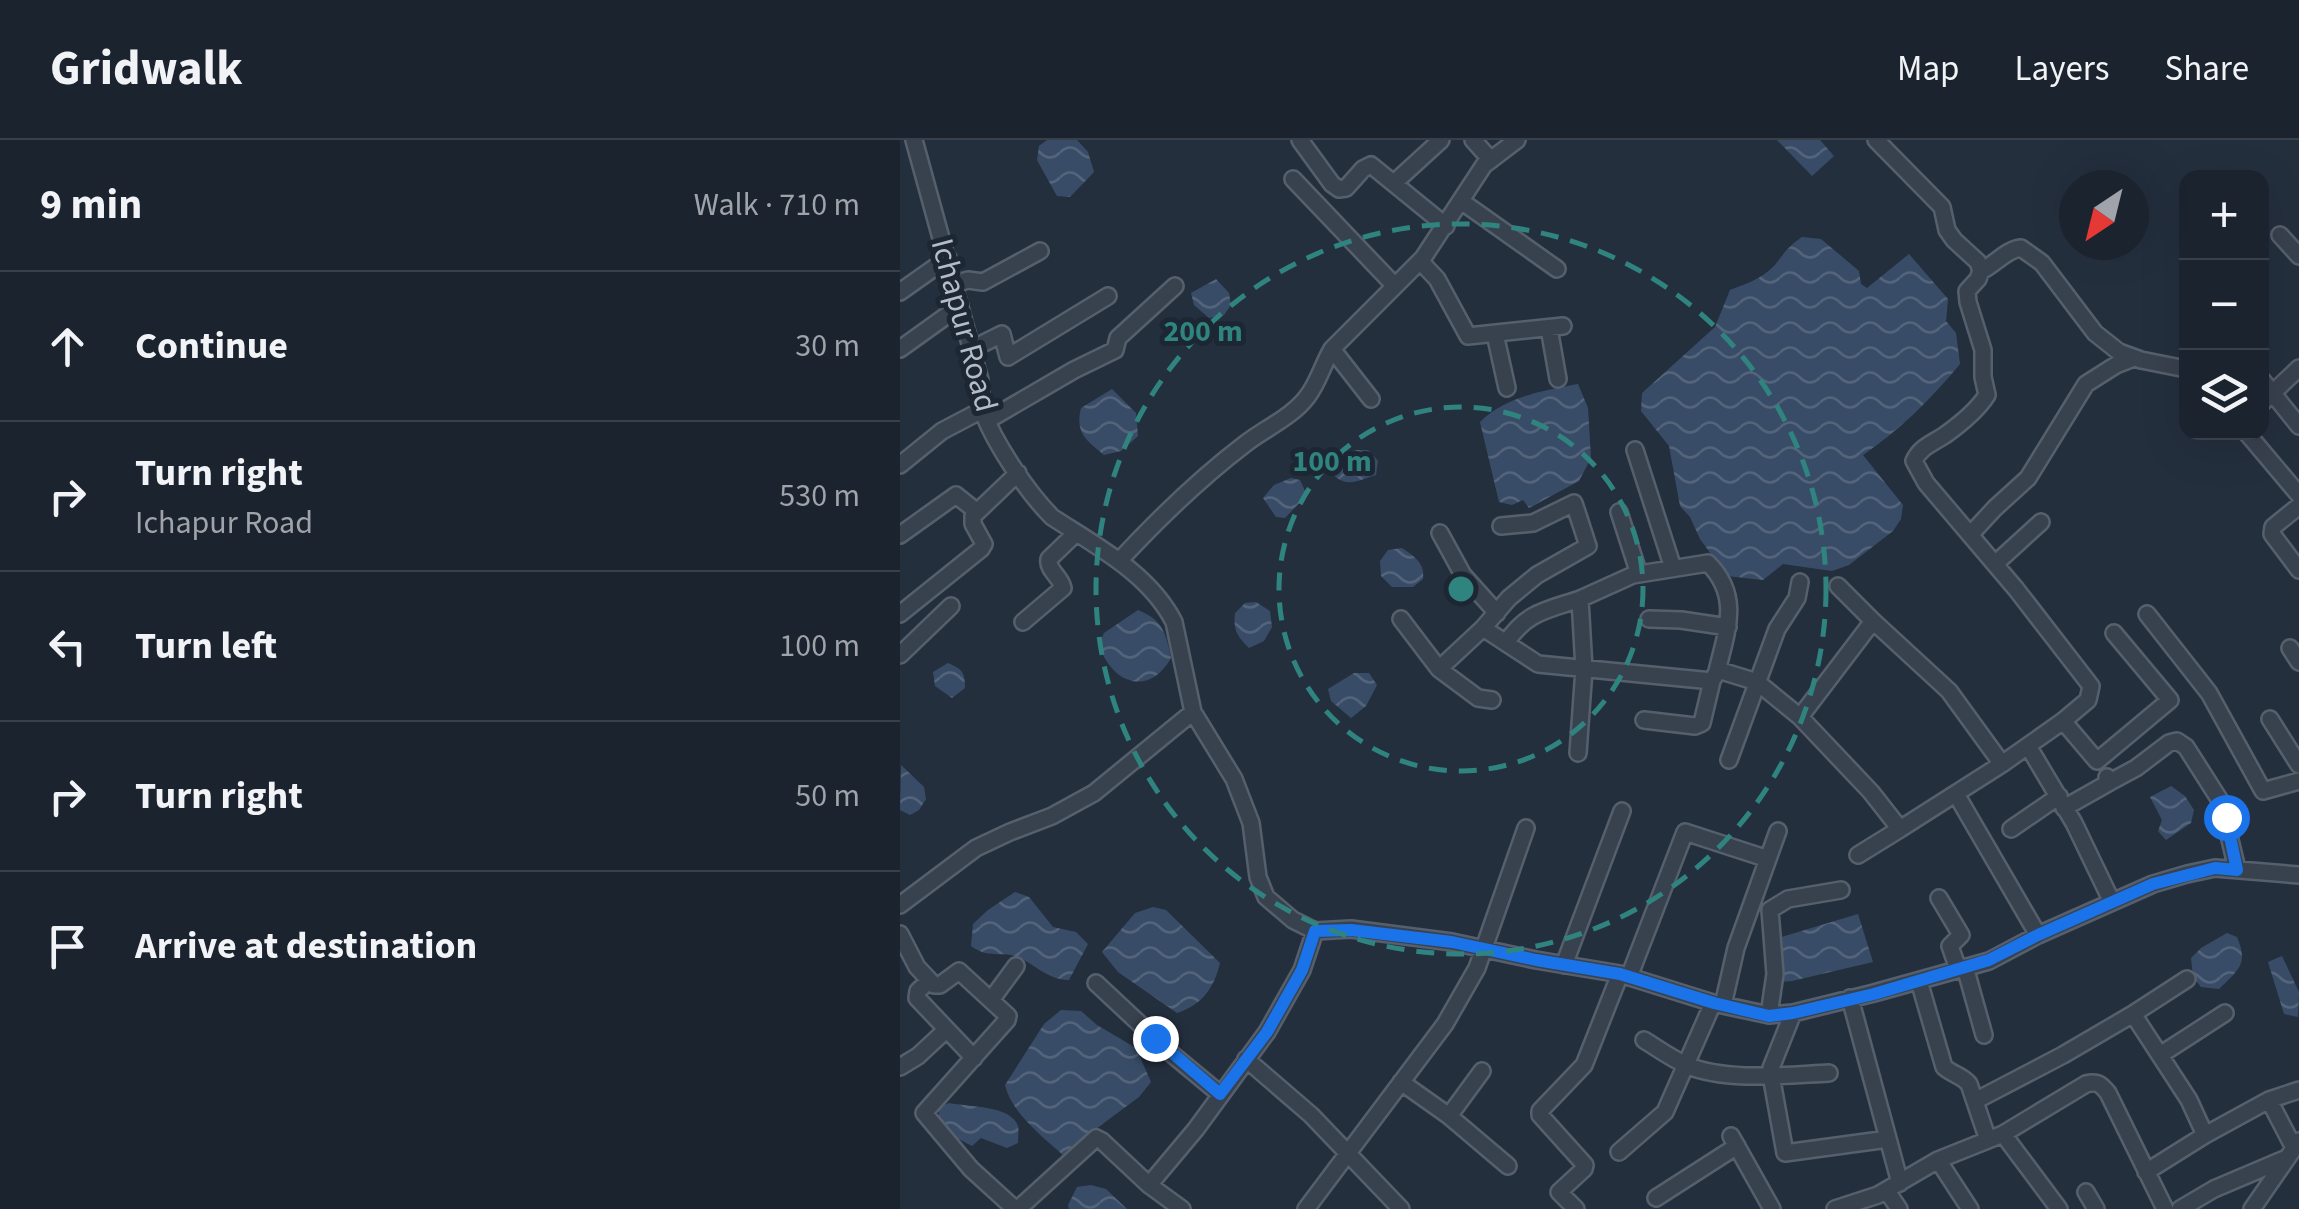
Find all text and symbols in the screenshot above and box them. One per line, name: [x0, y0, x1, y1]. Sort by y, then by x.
text: Gridwalk: [50, 35, 243, 103]
text: Map: [1897, 44, 1960, 94]
text: Layers: [2015, 44, 2109, 94]
text: Share: [2164, 44, 2249, 94]
north arrow: [2059, 170, 2149, 260]
map controls: [2179, 170, 2269, 440]
button: +: [2179, 170, 2269, 260]
text: 9 min: [40, 175, 142, 235]
text: Walk · 710 m: [694, 182, 860, 228]
street label: Ichapur Road: [919, 233, 1009, 417]
button: −: [2179, 260, 2269, 350]
text: 200 m: [1163, 310, 1243, 353]
icon: ahead: [40, 319, 95, 374]
text: Continue: [135, 319, 288, 373]
text: 30 m: [795, 323, 860, 369]
button: layers: [2179, 350, 2269, 440]
text: 100 m: [1292, 440, 1372, 483]
text: Turn right: [135, 446, 303, 500]
icon: right: [40, 469, 95, 524]
text: 530 m: [779, 473, 860, 519]
text: Ichapur Road: [135, 500, 313, 546]
centre of rings: [1443, 571, 1479, 607]
icon: left: [40, 619, 95, 674]
text: Turn left: [135, 619, 277, 673]
text: 100 m: [779, 623, 860, 669]
icon: right: [40, 769, 95, 824]
text: Turn right: [135, 769, 303, 823]
text: 50 m: [795, 773, 860, 819]
route start: [2204, 795, 2250, 841]
icon: arrive: [40, 919, 95, 974]
text: Arrive at destination: [135, 919, 477, 973]
route end: [1133, 1016, 1179, 1062]

